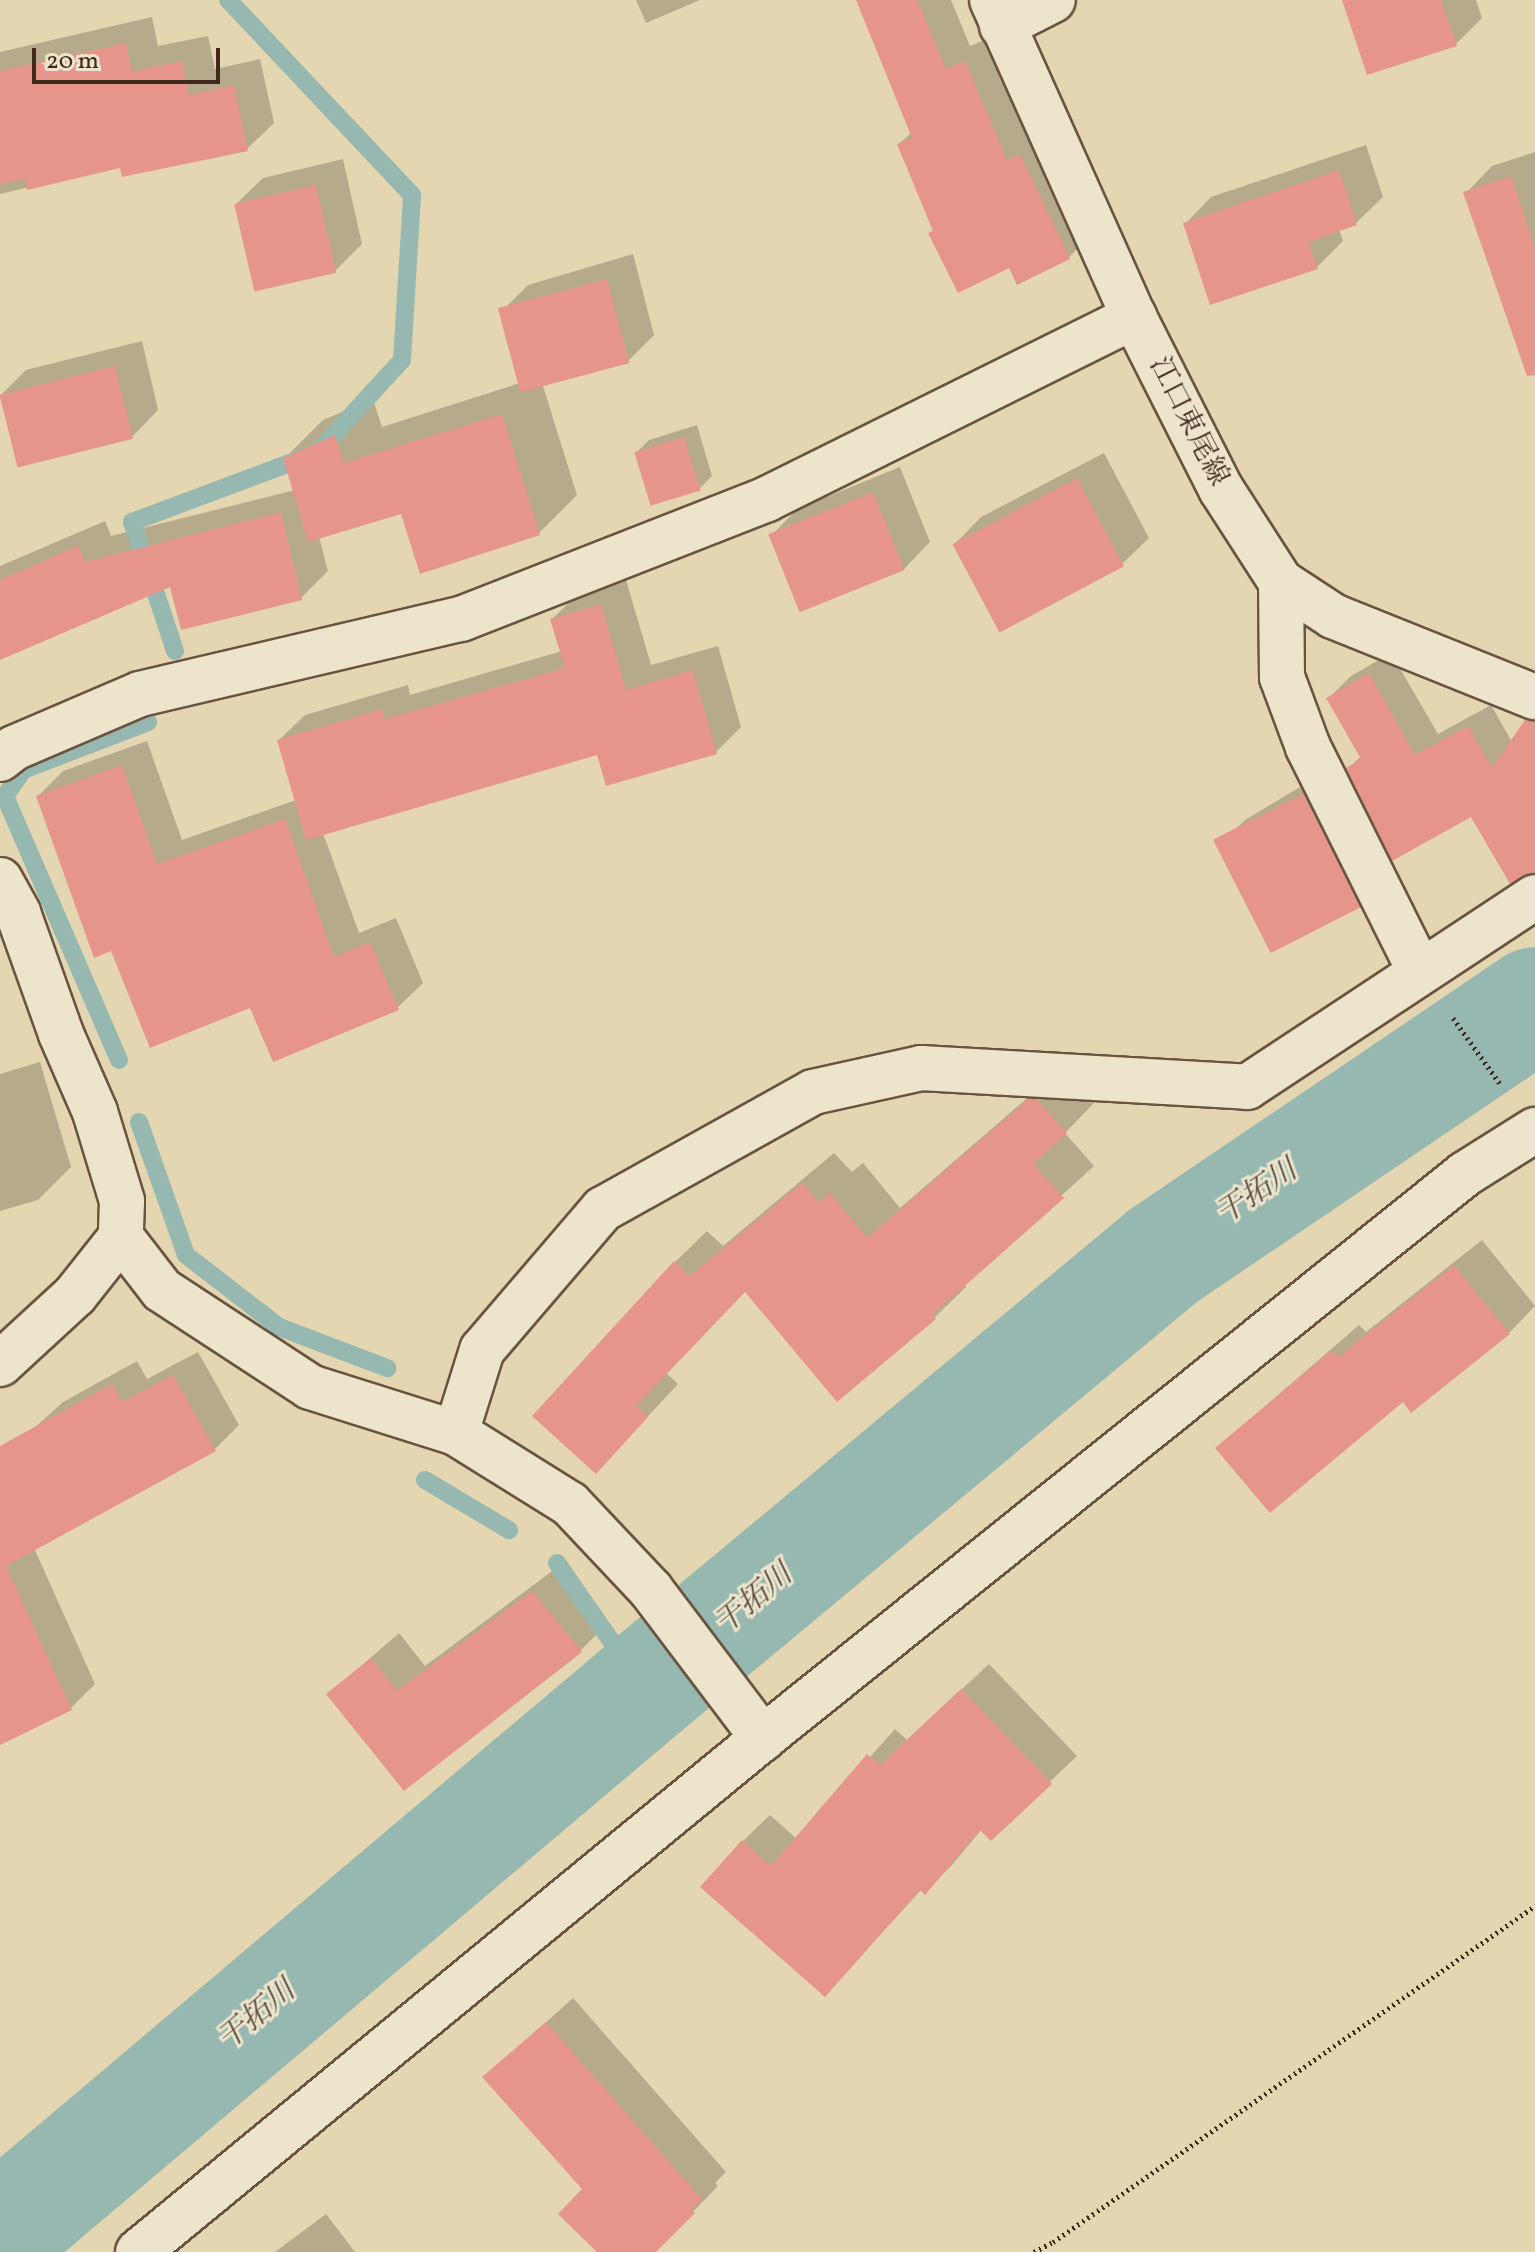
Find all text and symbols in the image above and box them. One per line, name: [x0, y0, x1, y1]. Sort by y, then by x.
scale bar: [36, 32, 224, 82]
text: 20 m: [46, 45, 99, 79]
street label: 江口東尾線: [1141, 352, 1235, 492]
water label: 干拓川: [1210, 1153, 1304, 1233]
water label: 干拓川: [708, 1557, 800, 1643]
water label: 干拓川: [211, 1973, 303, 2059]

